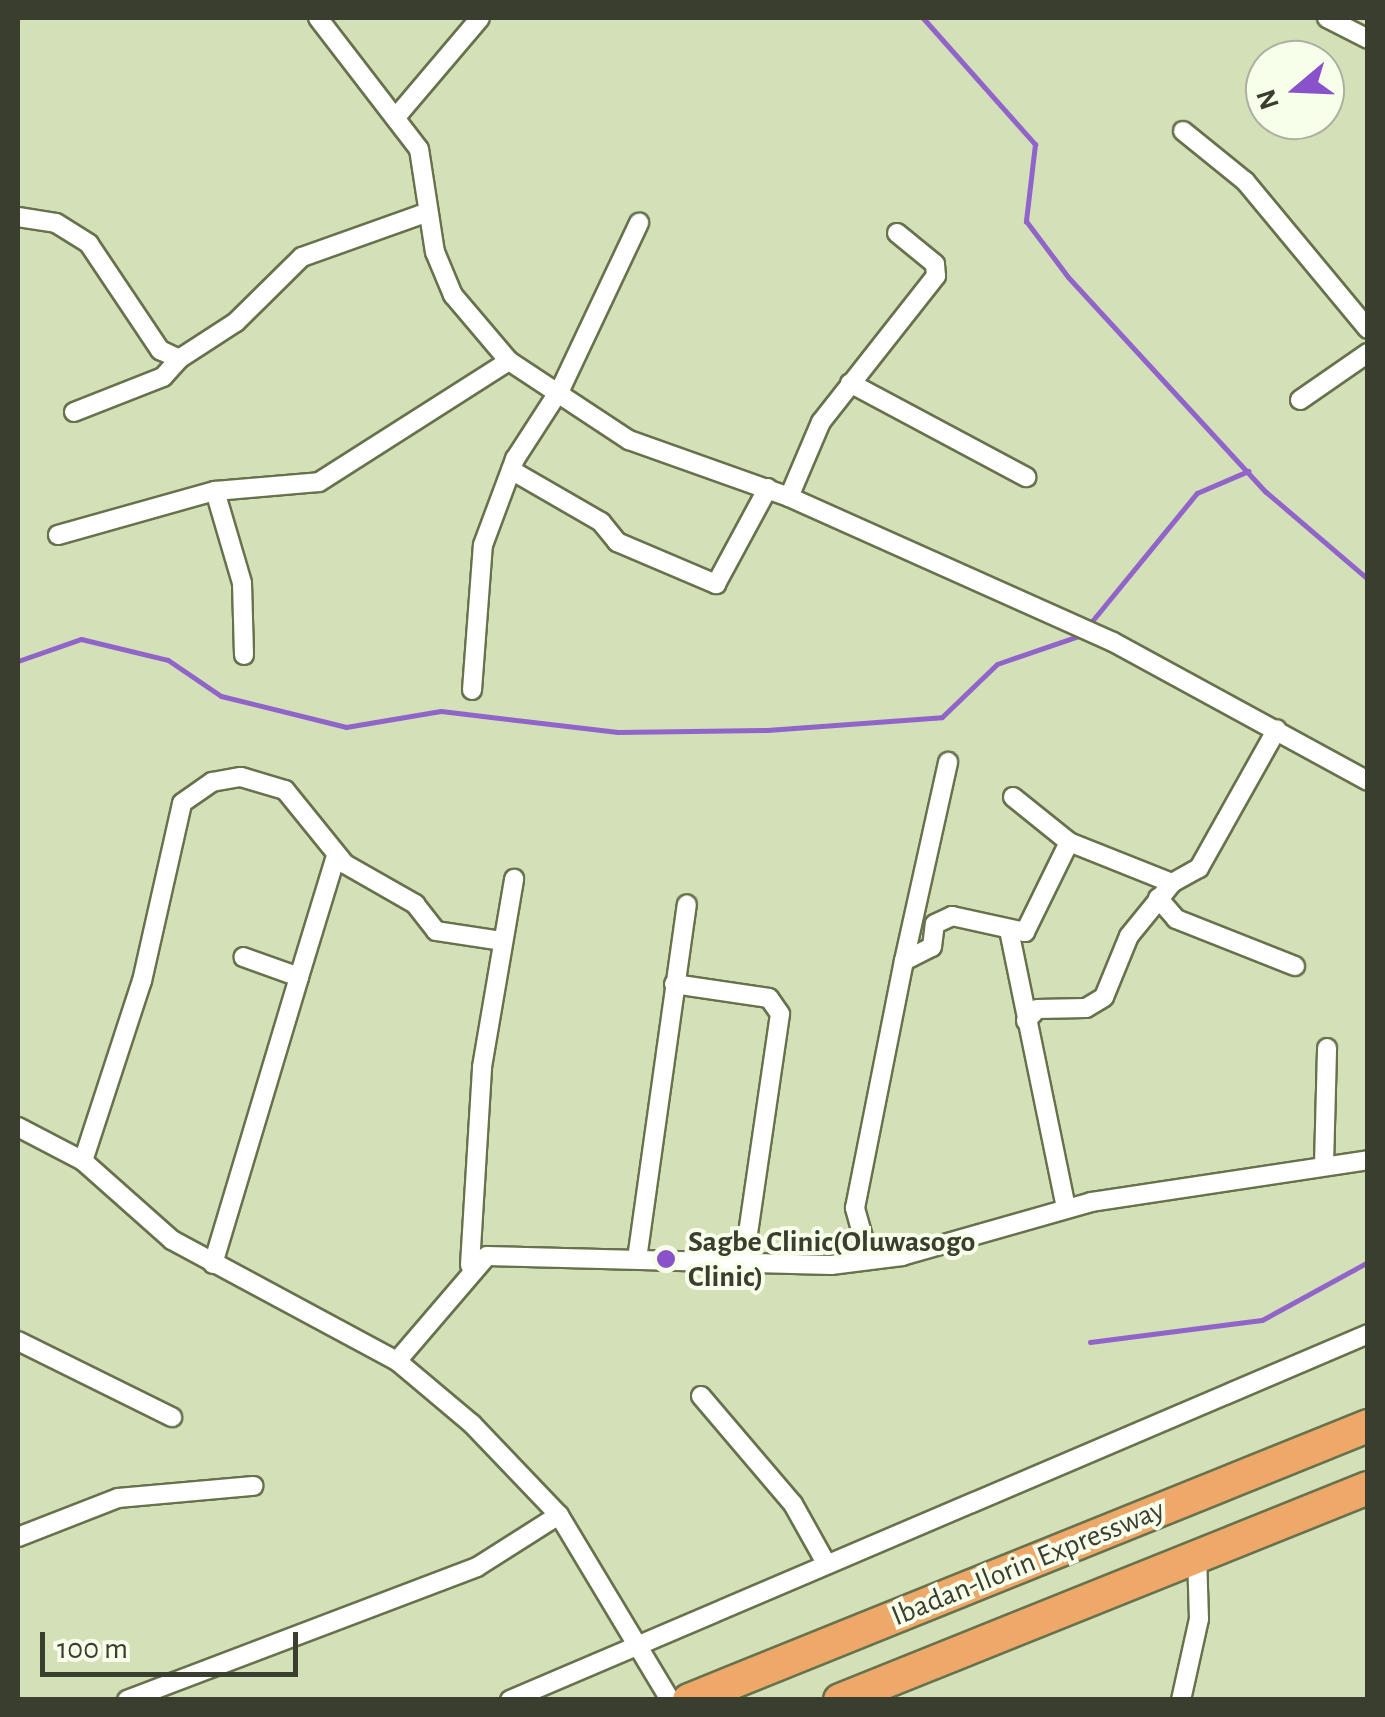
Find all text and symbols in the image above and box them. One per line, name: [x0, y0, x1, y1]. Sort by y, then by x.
north arrow: [1245, 40, 1345, 140]
text: N: [1252, 85, 1285, 113]
place label: Sagbe Clinic(Oluwasogo Clinic): [688, 1224, 975, 1294]
marker: Sagbe Clinic(Oluwasogo Clinic): [653, 1246, 679, 1272]
street label: Ibadan-Ilorin Expressway: [886, 1492, 1170, 1634]
scale bar: [45, 1612, 302, 1674]
text: 100 m: [57, 1634, 128, 1664]

